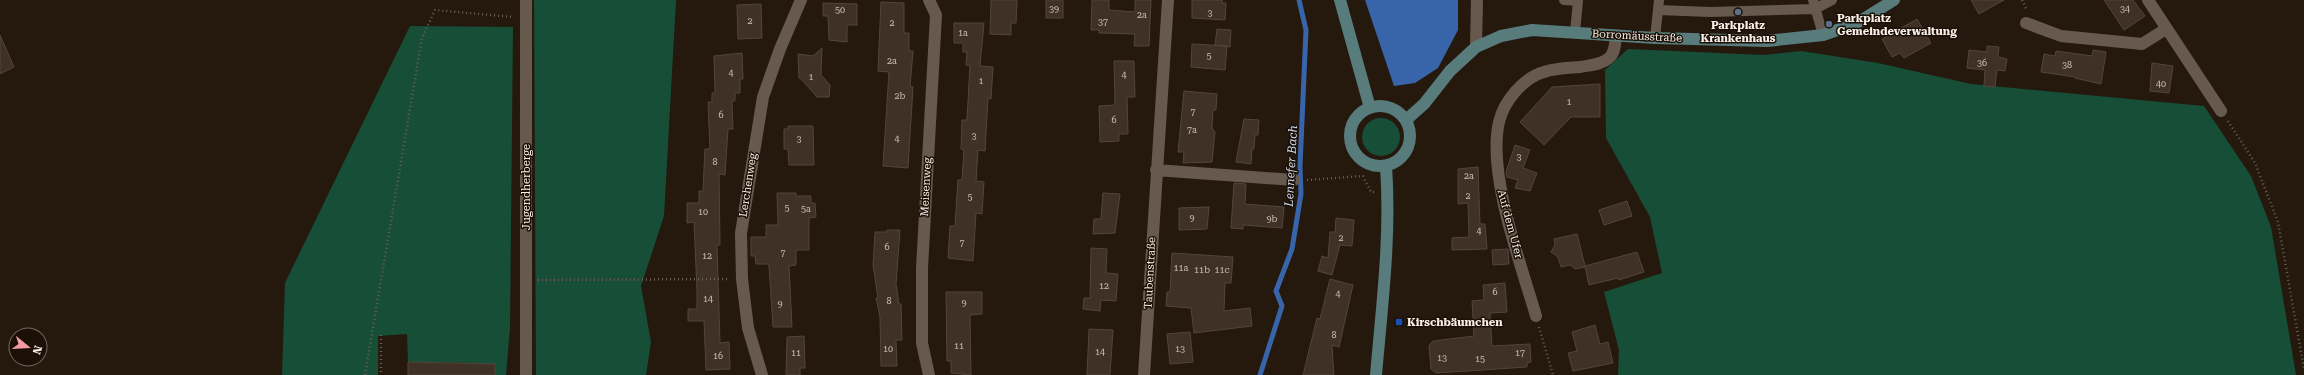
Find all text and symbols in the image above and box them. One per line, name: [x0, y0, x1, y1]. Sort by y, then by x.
house number: 39: [1049, 4, 1059, 14]
house number: 34: [2120, 4, 2130, 14]
house number: 50: [835, 5, 845, 15]
marker: Parkplatz Krankenhaus: [1733, 7, 1743, 17]
house number: 3: [1207, 8, 1213, 18]
house number: 2a: [1137, 10, 1147, 20]
place label: Parkplatz Gemeindeverwaltung: [1837, 12, 1957, 38]
house number: 2: [747, 16, 753, 26]
house number: 37: [1098, 17, 1108, 27]
house number: 2: [889, 18, 895, 28]
place label: Parkplatz Krankenhaus: [1701, 19, 1776, 45]
marker: Parkplatz Gemeindeverwaltung: [1824, 19, 1834, 29]
street label: Borromäusstraße: [1592, 27, 1682, 45]
house number: 1a: [958, 28, 968, 38]
house number: 5: [1206, 51, 1212, 61]
house number: 2a: [887, 56, 897, 66]
house number: 36: [1977, 58, 1987, 68]
house number: 38: [2062, 60, 2072, 70]
house number: 4: [728, 68, 734, 78]
house number: 4: [1121, 70, 1127, 80]
house number: 1: [808, 72, 814, 82]
house number: 1: [978, 76, 984, 86]
house number: 40: [2156, 79, 2166, 89]
house number: 2b: [895, 91, 906, 101]
house number: 1: [1566, 97, 1572, 107]
house number: 7: [1190, 107, 1196, 117]
house number: 6: [718, 110, 724, 120]
house number: 6: [1111, 115, 1117, 125]
house number: 7a: [1187, 125, 1197, 135]
water label: Lennefer Bach: [1282, 125, 1300, 208]
house number: 3: [971, 131, 977, 141]
house number: 3: [796, 134, 802, 144]
house number: 4: [894, 134, 900, 144]
street label: Jugendherberge: [520, 144, 533, 230]
street label: Lerchenweg: [737, 151, 760, 218]
house number: 3: [1516, 152, 1522, 162]
street label: Meisenweg: [918, 156, 934, 217]
house number: 8: [712, 157, 718, 167]
house number: 2a: [1464, 171, 1474, 181]
street label: Auf dem Ufer: [1495, 188, 1526, 260]
house number: 2: [1465, 191, 1471, 201]
house number: 5: [967, 192, 973, 202]
house number: 5: [784, 203, 790, 213]
house number: 5a: [801, 204, 811, 214]
house number: 10: [698, 207, 708, 217]
house number: 9: [1189, 213, 1195, 223]
house number: 9b: [1267, 214, 1278, 224]
house number: 4: [1476, 226, 1482, 236]
house number: 2: [1338, 233, 1344, 243]
street label: Taubenstraße: [1142, 237, 1158, 309]
house number: 7: [959, 238, 965, 248]
house number: 6: [884, 242, 890, 252]
house number: 7: [780, 248, 786, 258]
house number: 12: [702, 251, 712, 261]
house number: 11a: [1174, 263, 1189, 273]
house number: 11b: [1194, 265, 1210, 275]
house number: 11c: [1214, 265, 1230, 275]
house number: 12: [1099, 281, 1109, 291]
house number: 6: [1492, 287, 1498, 297]
house number: 4: [1335, 289, 1341, 299]
house number: 14: [703, 294, 713, 304]
house number: 8: [886, 296, 892, 306]
house number: 9: [961, 298, 967, 308]
house number: 9: [777, 299, 783, 309]
place label: Kirschbäumchen: [1407, 316, 1503, 329]
marker: Kirschbäumchen: [1394, 317, 1404, 327]
north arrow: [8, 327, 48, 367]
house number: 8: [1331, 330, 1337, 340]
house number: 11: [954, 341, 964, 351]
text: N: [29, 344, 45, 356]
house number: 10: [883, 344, 893, 354]
house number: 13: [1175, 344, 1185, 354]
house number: 14: [1095, 347, 1105, 357]
house number: 11: [791, 348, 801, 358]
house number: 17: [1515, 348, 1525, 358]
house number: 16: [713, 351, 723, 361]
house number: 13: [1437, 353, 1447, 363]
house number: 15: [1475, 354, 1485, 364]

